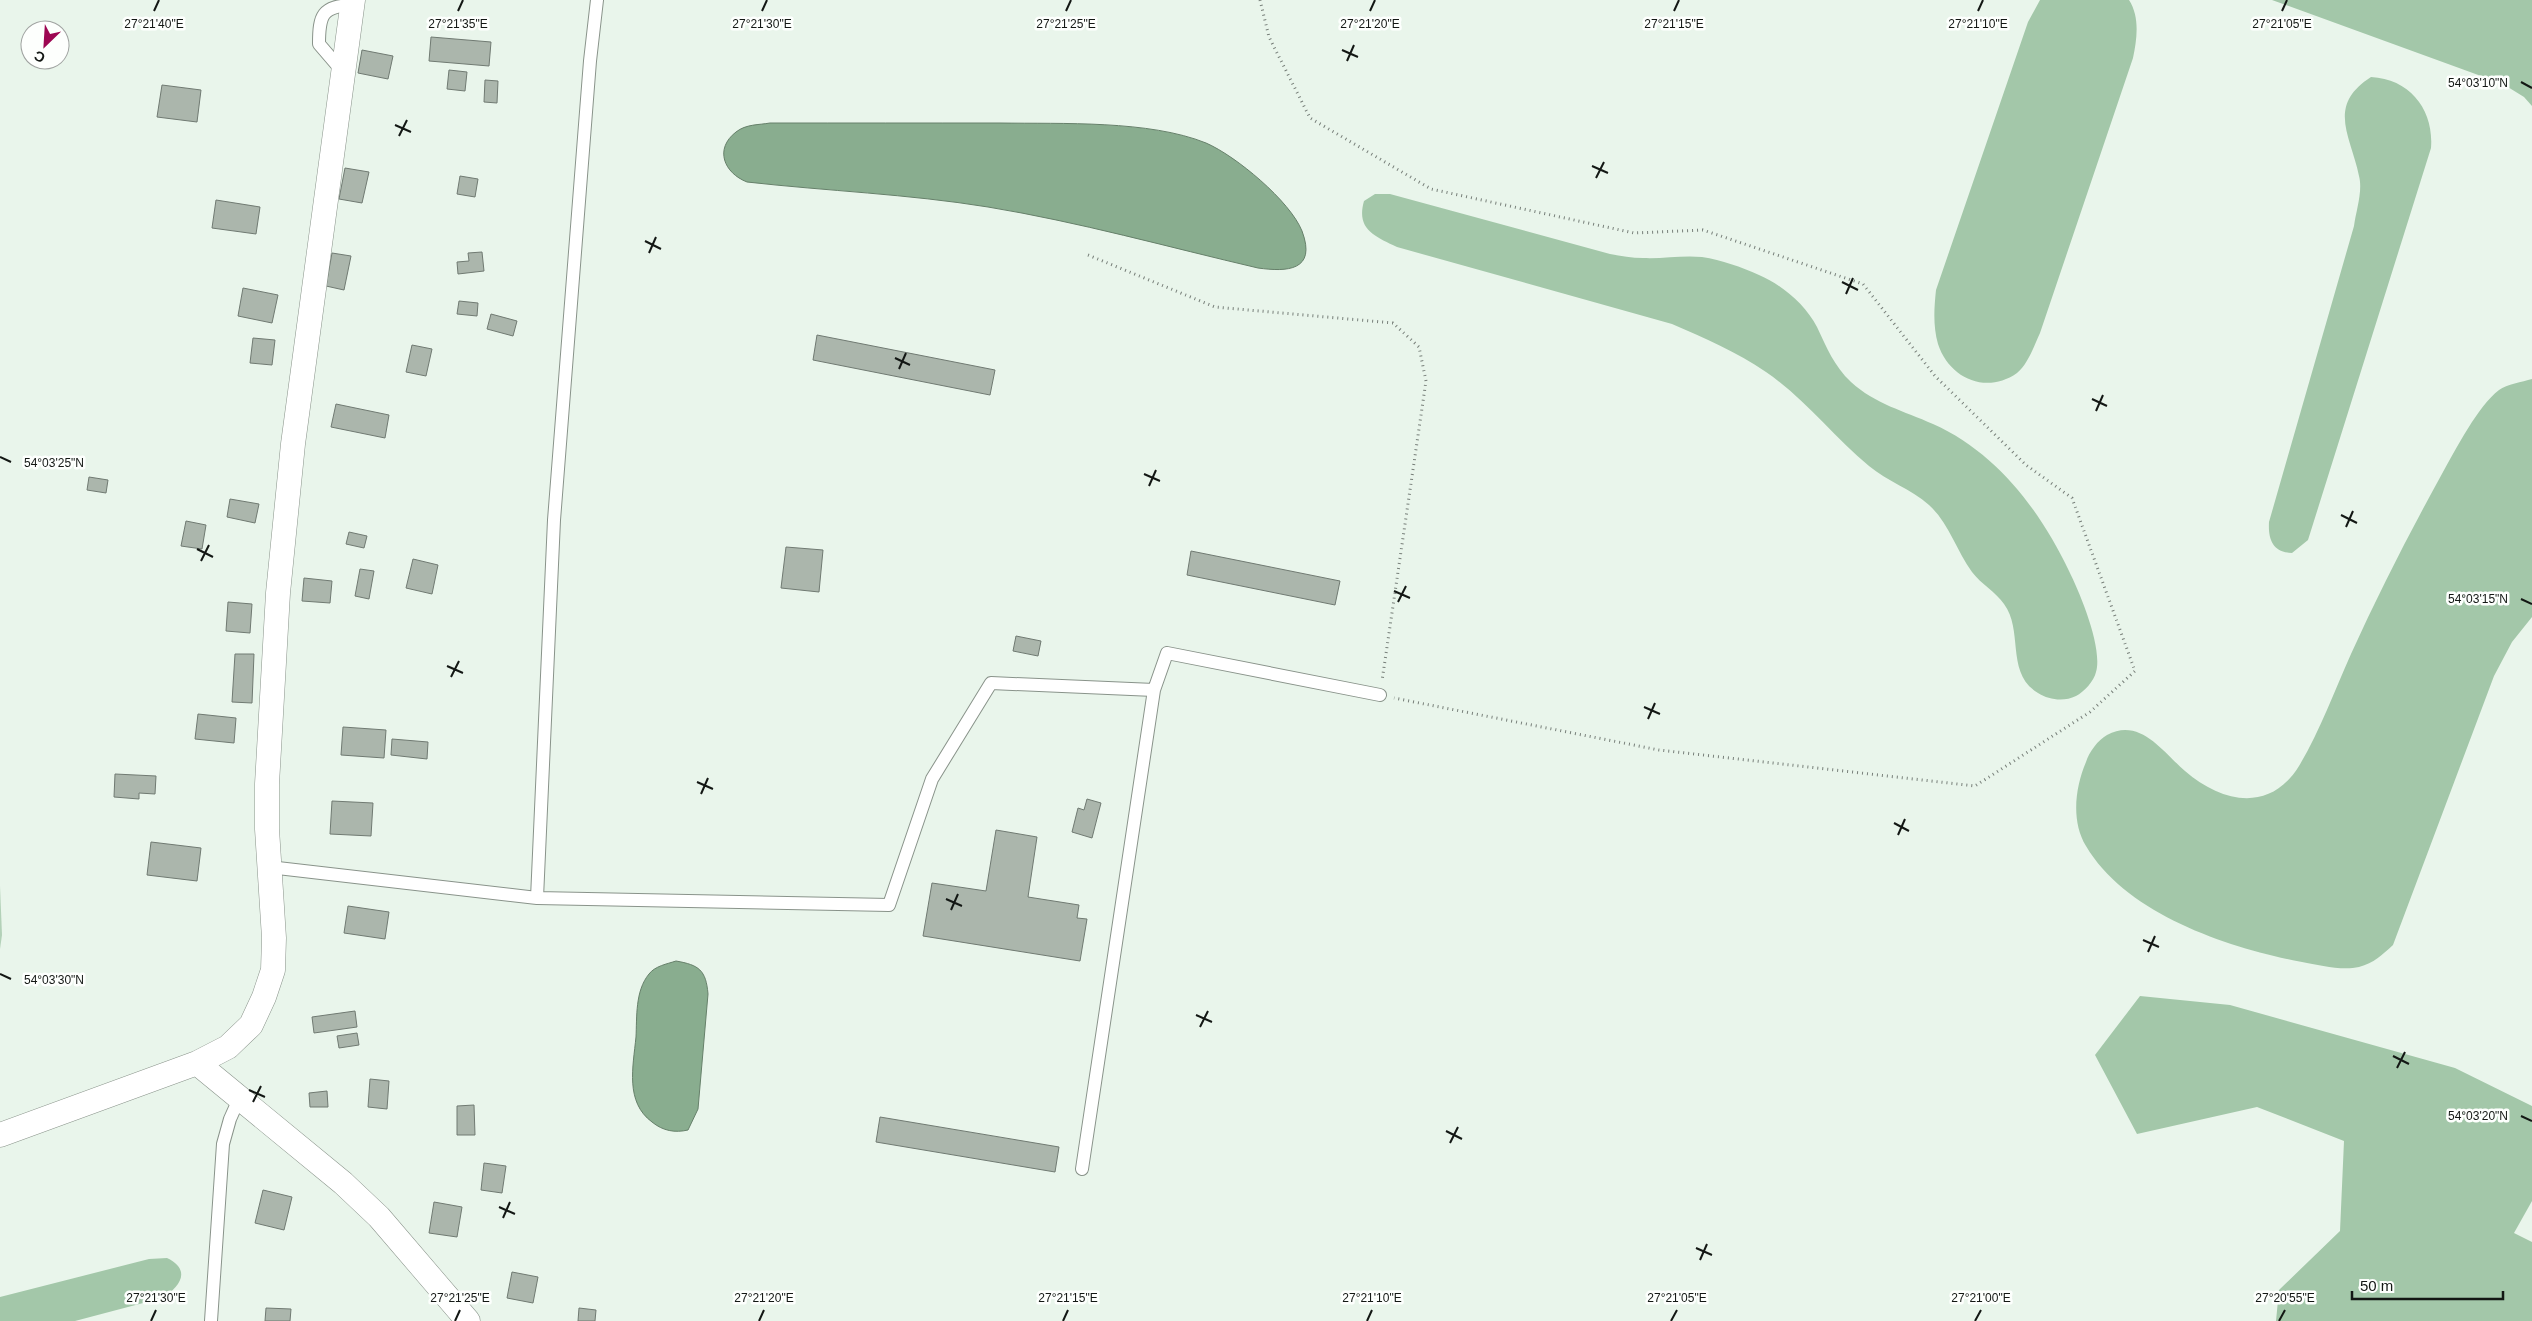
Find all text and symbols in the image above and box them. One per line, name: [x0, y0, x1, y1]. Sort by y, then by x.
text: 27°21'40"E: [124, 17, 184, 31]
text: 27°21'35"E: [428, 17, 488, 31]
text: 27°21'30"E: [732, 17, 792, 31]
text: 27°21'25"E: [1036, 17, 1096, 31]
text: 27°21'20"E: [1340, 17, 1400, 31]
text: 27°21'15"E: [1644, 17, 1704, 31]
text: 27°21'10"E: [1948, 17, 2008, 31]
text: 27°21'05"E: [2252, 17, 2312, 31]
north arrow: [20, 20, 70, 70]
text: С: [32, 47, 47, 66]
text: 54°03'10"N: [2448, 76, 2508, 90]
text: 54°03'25"N: [24, 456, 84, 470]
text: 54°03'15"N: [2448, 592, 2508, 606]
text: 54°03'30"N: [24, 973, 84, 987]
text: 54°03'20"N: [2448, 1109, 2508, 1123]
scale bar: [2352, 1268, 2503, 1300]
text: 50 m: [2360, 1277, 2393, 1294]
text: 27°21'30"E: [126, 1291, 186, 1305]
text: 27°21'25"E: [430, 1291, 490, 1305]
text: 27°21'20"E: [734, 1291, 794, 1305]
text: 27°21'15"E: [1038, 1291, 1098, 1305]
text: 27°21'10"E: [1342, 1291, 1402, 1305]
text: 27°21'05"E: [1647, 1291, 1707, 1305]
text: 27°21'00"E: [1951, 1291, 2011, 1305]
text: 27°20'55"E: [2255, 1291, 2315, 1305]

